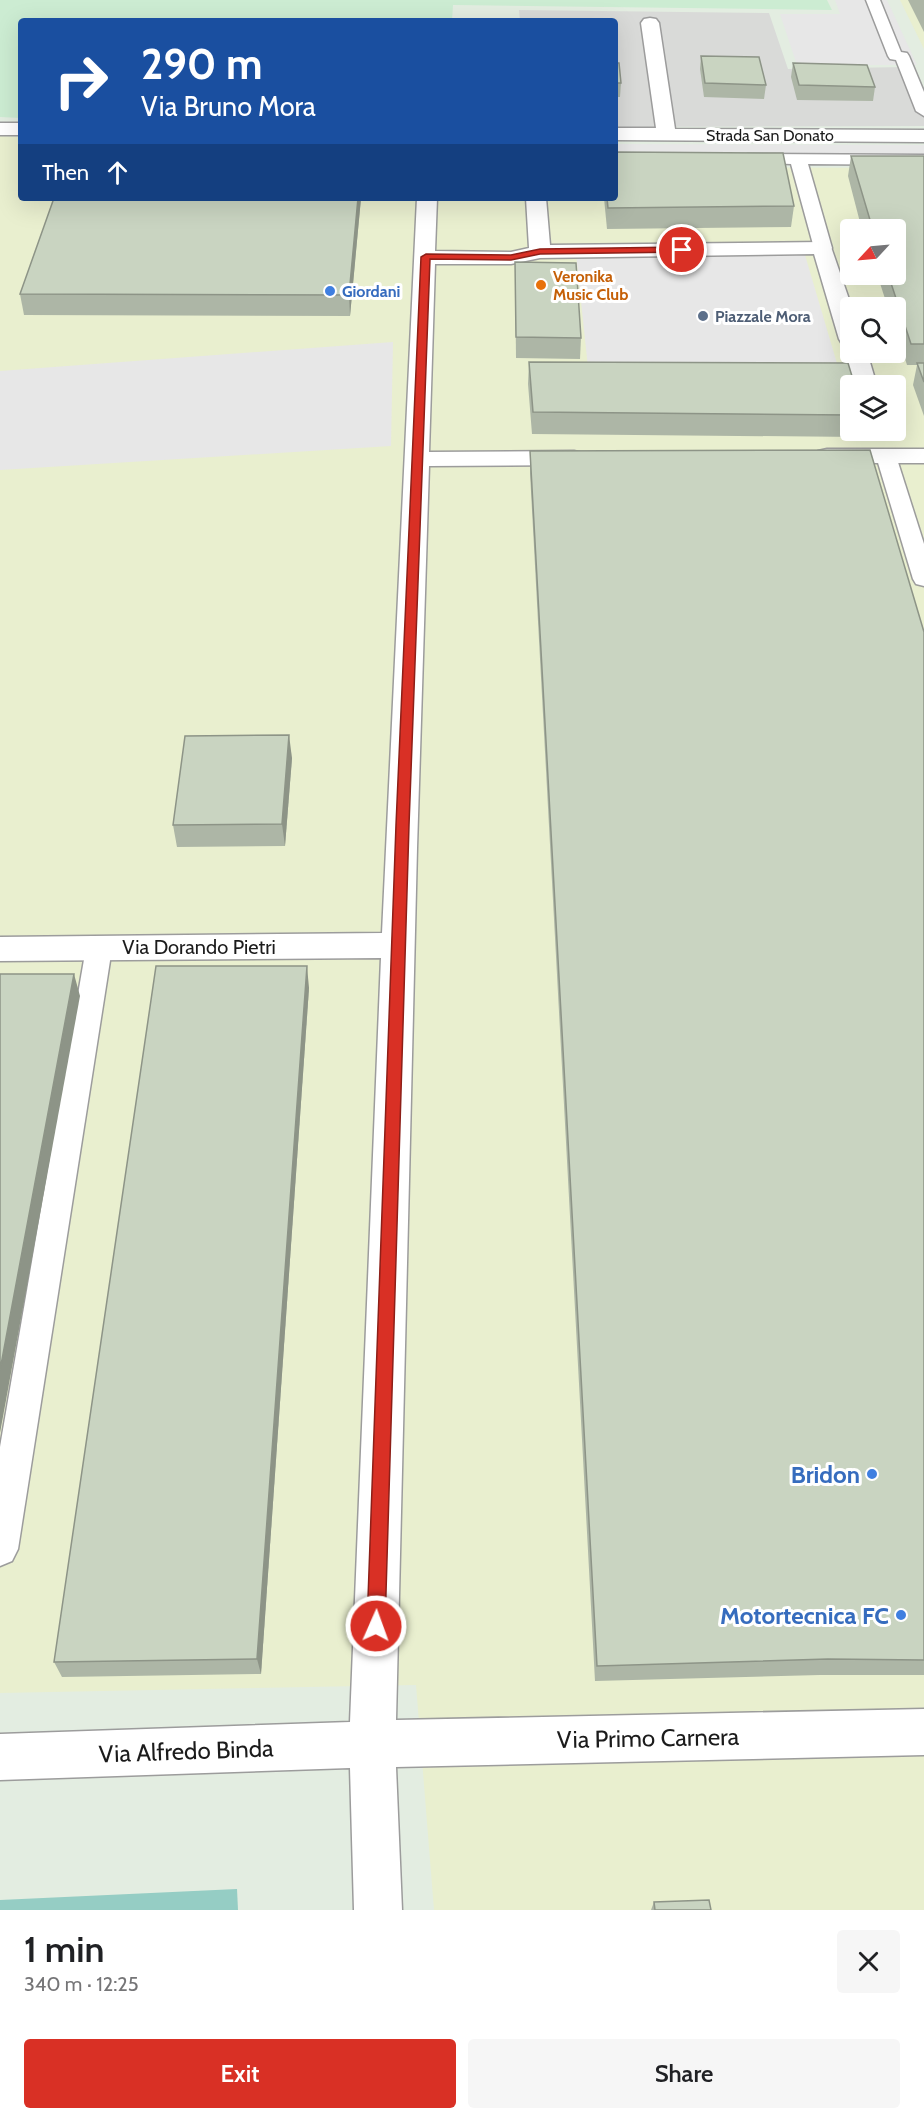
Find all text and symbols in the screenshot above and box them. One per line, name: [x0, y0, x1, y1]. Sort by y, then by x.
text: 290 m: [141, 38, 262, 90]
icon: right: [42, 42, 120, 120]
text: Via Bruno Mora: [141, 90, 316, 123]
street label: Strada San Donato: [706, 126, 834, 145]
icon: ahead: [101, 156, 134, 189]
text: Then: [42, 159, 89, 186]
north arrow: [840, 219, 906, 285]
map controls: [840, 219, 906, 441]
pin: [656, 224, 707, 275]
icon: arrive: [665, 233, 698, 266]
place label: Veronika Music Club: [553, 267, 628, 304]
marker: Veronika Music Club: [534, 278, 548, 292]
place label: Giordani: [342, 282, 400, 301]
marker: Giordani: [323, 284, 337, 298]
button: search: [840, 297, 906, 363]
place label: Piazzale Mora: [715, 307, 811, 326]
marker: Piazzale Mora: [696, 309, 710, 323]
button: layers: [840, 375, 906, 441]
street label: Via Dorando Pietri: [122, 935, 276, 959]
place label: Bridon: [791, 1460, 860, 1489]
marker: Bridon: [865, 1467, 879, 1481]
position arrow: [344, 1594, 408, 1658]
place label: Motortecnica FC: [720, 1601, 889, 1630]
marker: Motortecnica FC: [894, 1608, 908, 1622]
street label: Via Primo Carnera: [557, 1722, 740, 1754]
street label: Via Alfredo Binda: [98, 1733, 274, 1769]
text: 1 min: [24, 1927, 104, 1971]
button: close: [837, 1930, 900, 1993]
text: 340 m · 12:25: [24, 1972, 139, 1996]
button: Exit: [24, 2039, 456, 2108]
button: Share: [468, 2039, 900, 2108]

